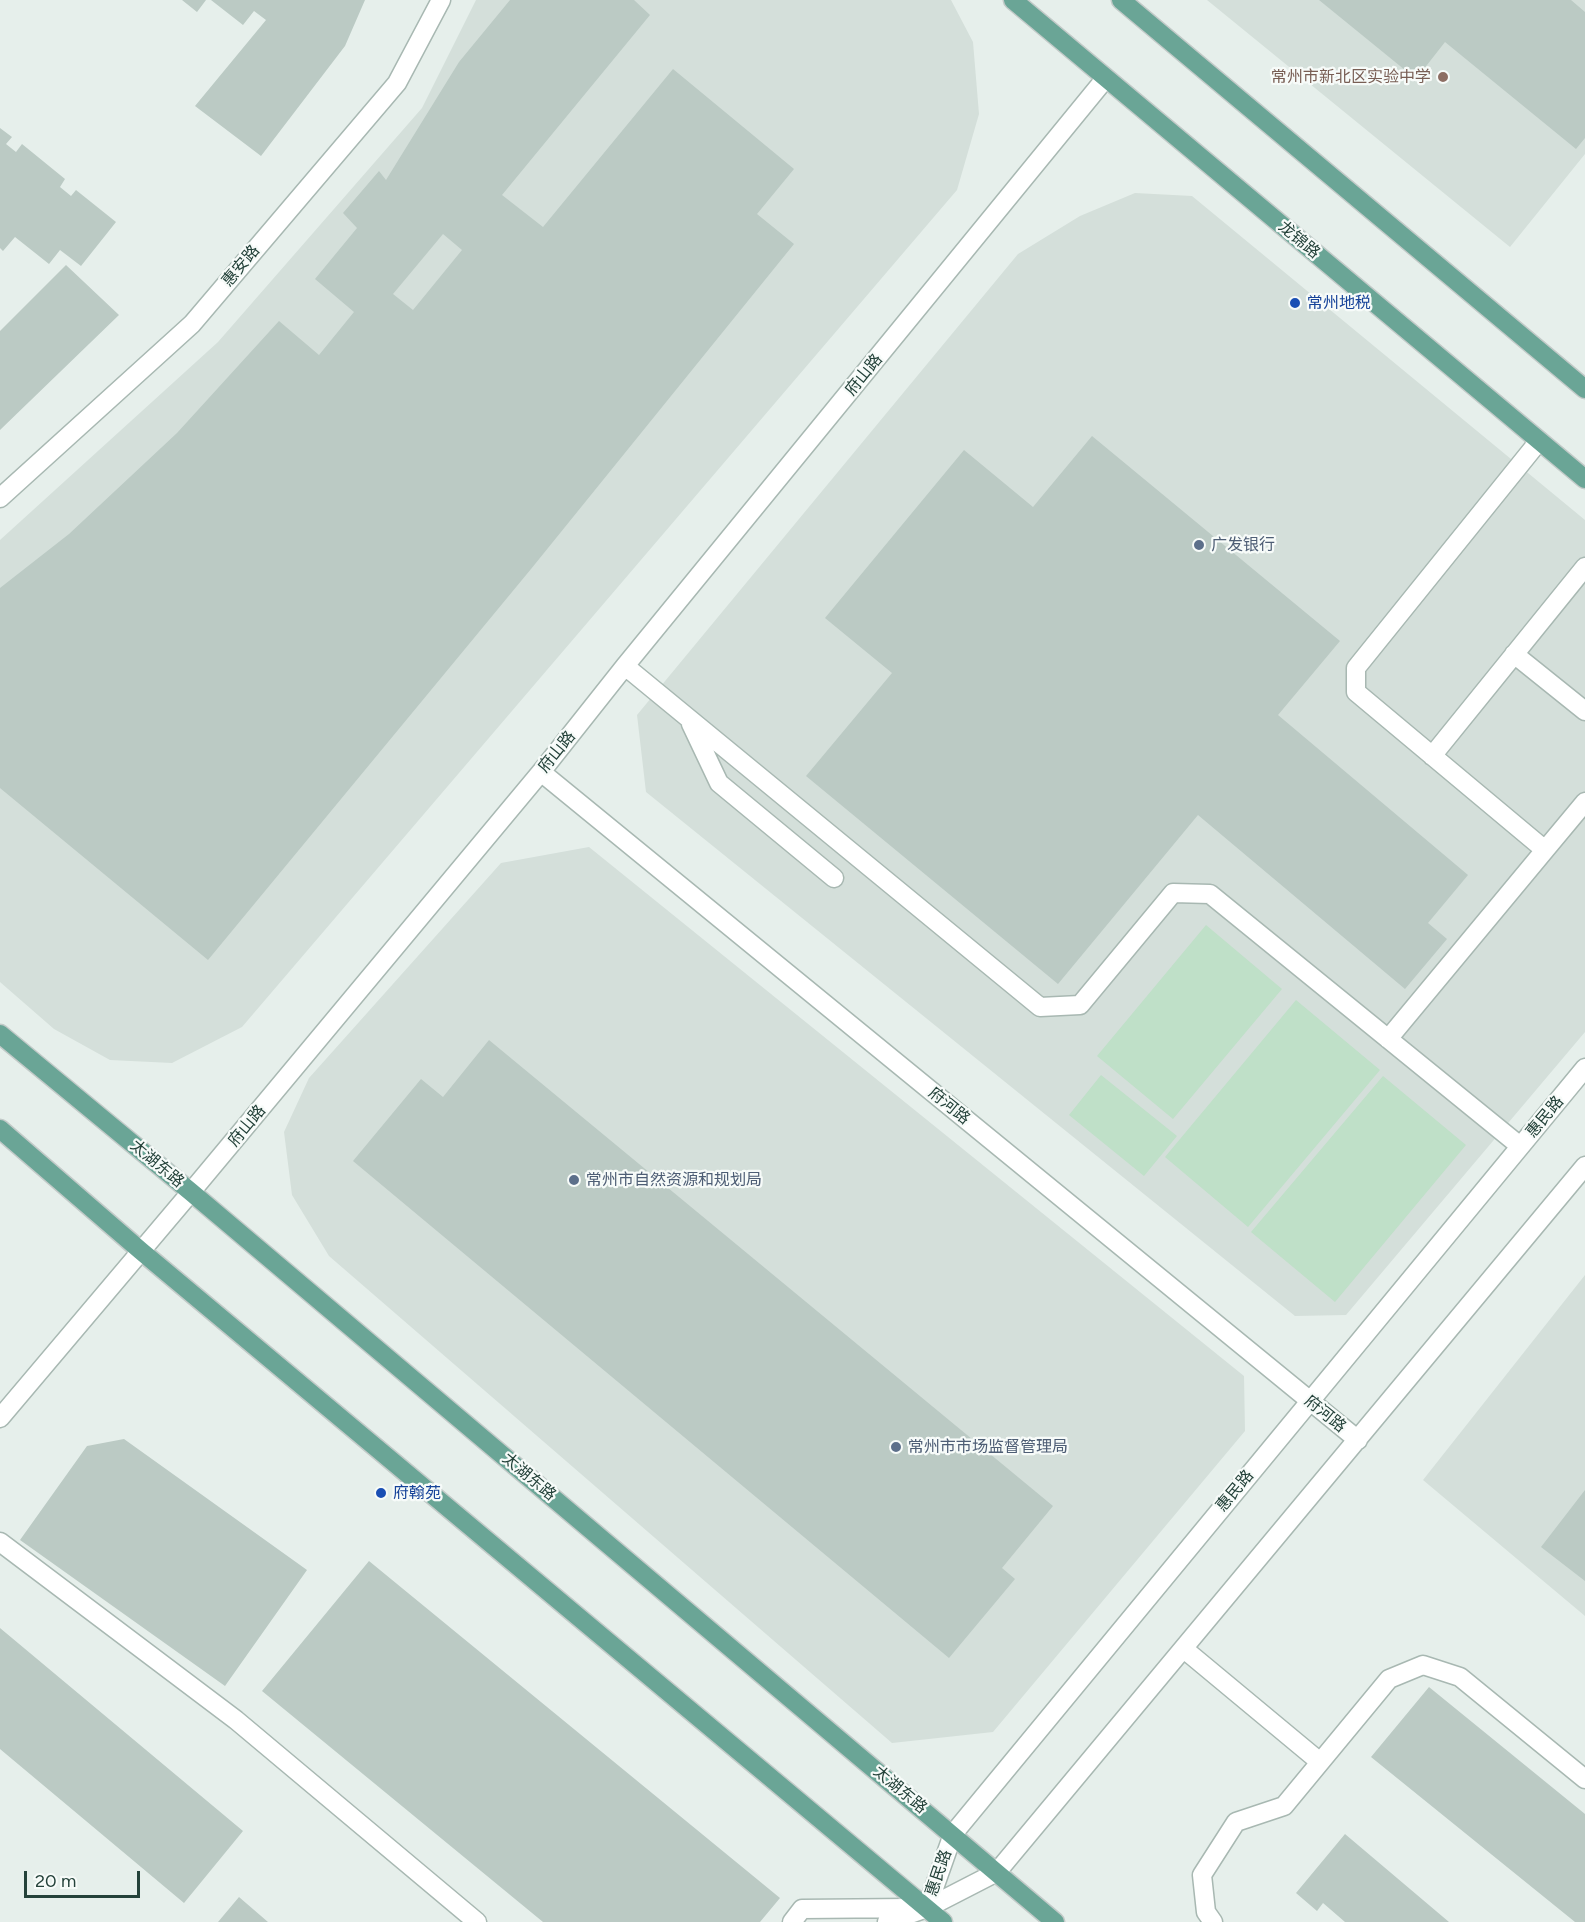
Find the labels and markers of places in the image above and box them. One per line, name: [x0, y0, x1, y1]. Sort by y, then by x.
place label: 常州市新北区实验中学: [1271, 67, 1431, 87]
marker: 常州市新北区实验中学: [1436, 70, 1450, 84]
place label: 常州地税: [1307, 293, 1371, 313]
marker: 常州地税: [1288, 296, 1302, 310]
place label: 广发银行: [1211, 535, 1275, 555]
marker: 广发银行: [1192, 538, 1206, 552]
place label: 常州市自然资源和规划局: [586, 1170, 762, 1190]
marker: 常州市自然资源和规划局: [567, 1173, 581, 1187]
place label: 常州市市场监督管理局: [908, 1437, 1068, 1457]
marker: 常州市市场监督管理局: [889, 1440, 903, 1454]
place label: 府翰苑: [393, 1483, 441, 1503]
marker: 府翰苑: [374, 1486, 388, 1500]

